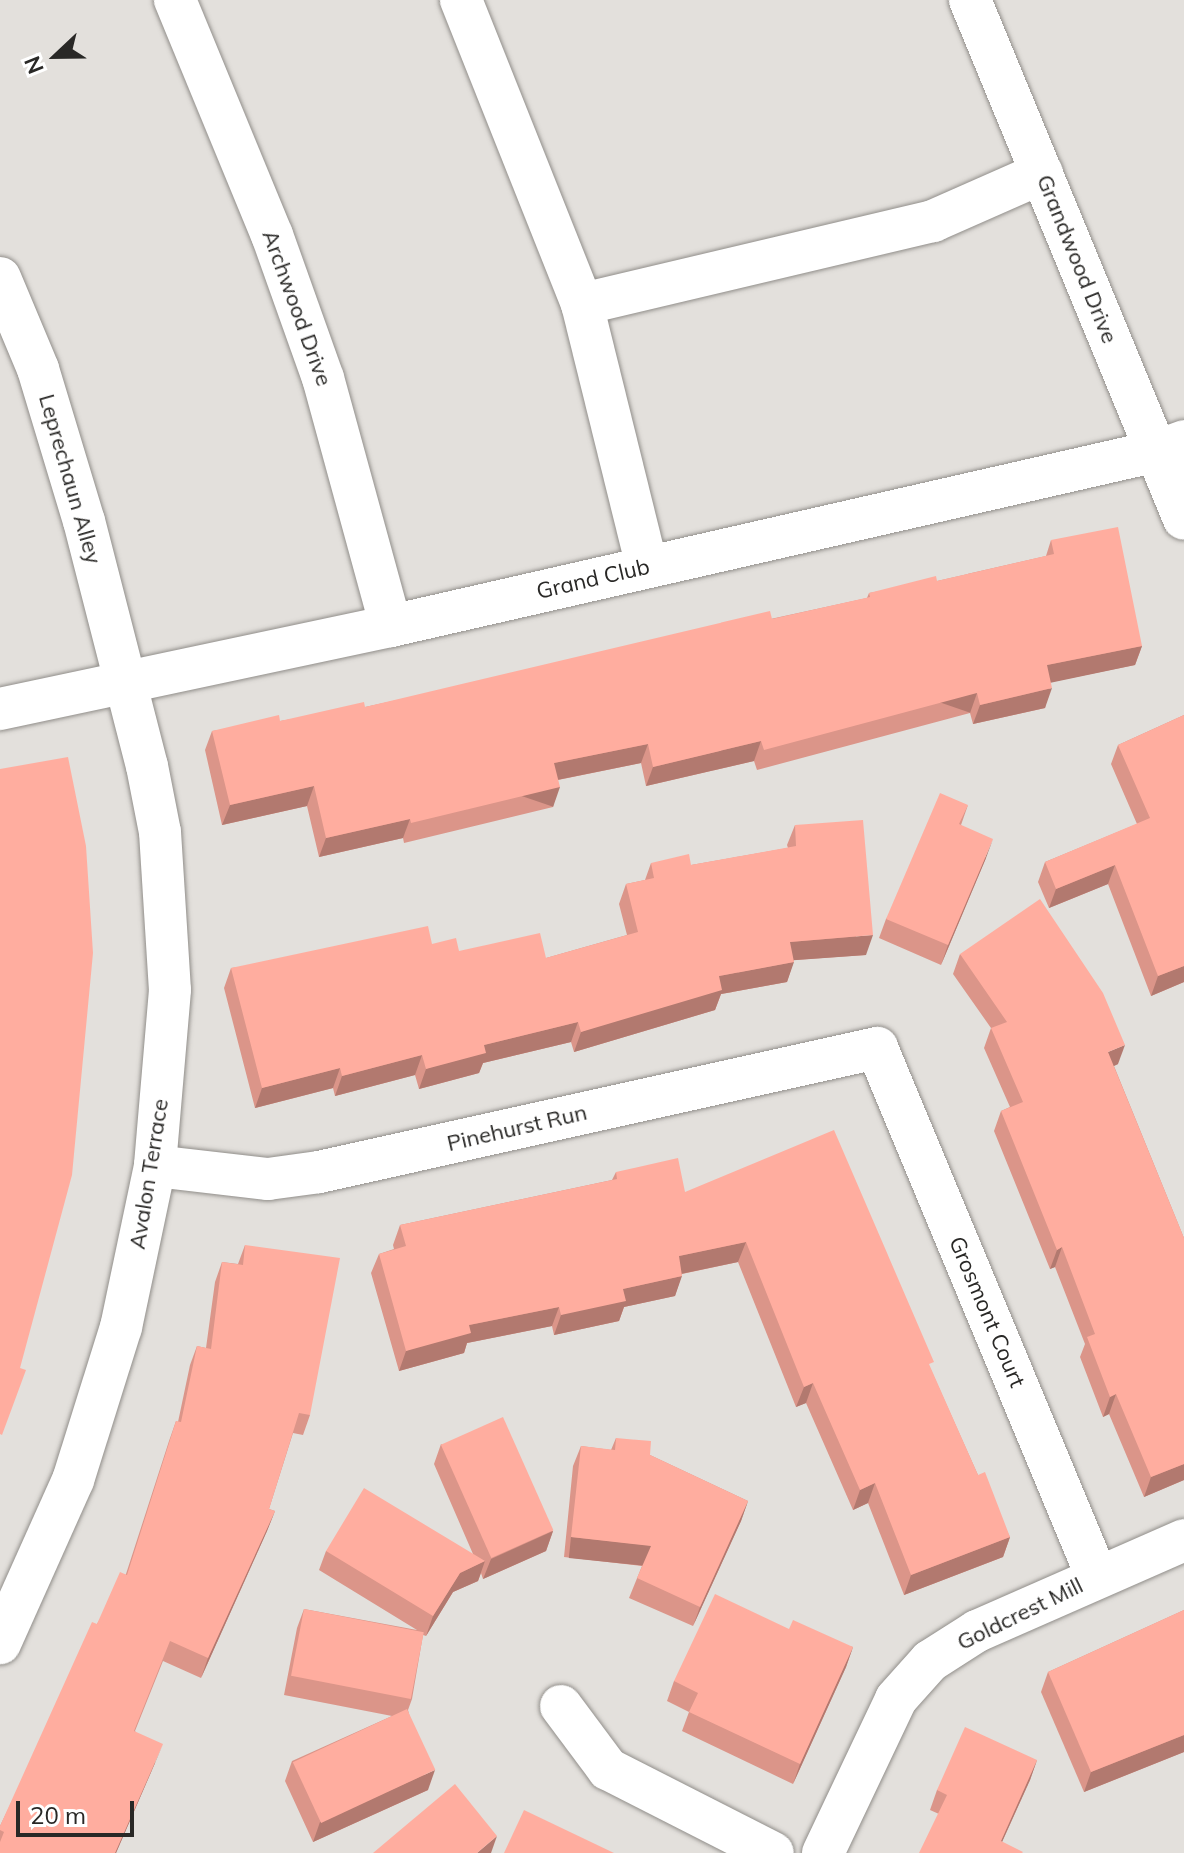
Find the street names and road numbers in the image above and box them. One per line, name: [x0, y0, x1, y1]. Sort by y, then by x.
street label: Grandwood Drive: [1031, 171, 1123, 347]
street label: Archwood Drive: [257, 226, 337, 390]
street label: Leprechaun Alley: [33, 391, 107, 567]
street label: Grand Club: [534, 553, 652, 605]
street label: Avalon Terrace: [124, 1097, 174, 1251]
street label: Pinehurst Run: [444, 1099, 590, 1157]
street label: Grosmont Court: [943, 1233, 1031, 1391]
street label: Goldcrest Mill: [953, 1572, 1087, 1656]

